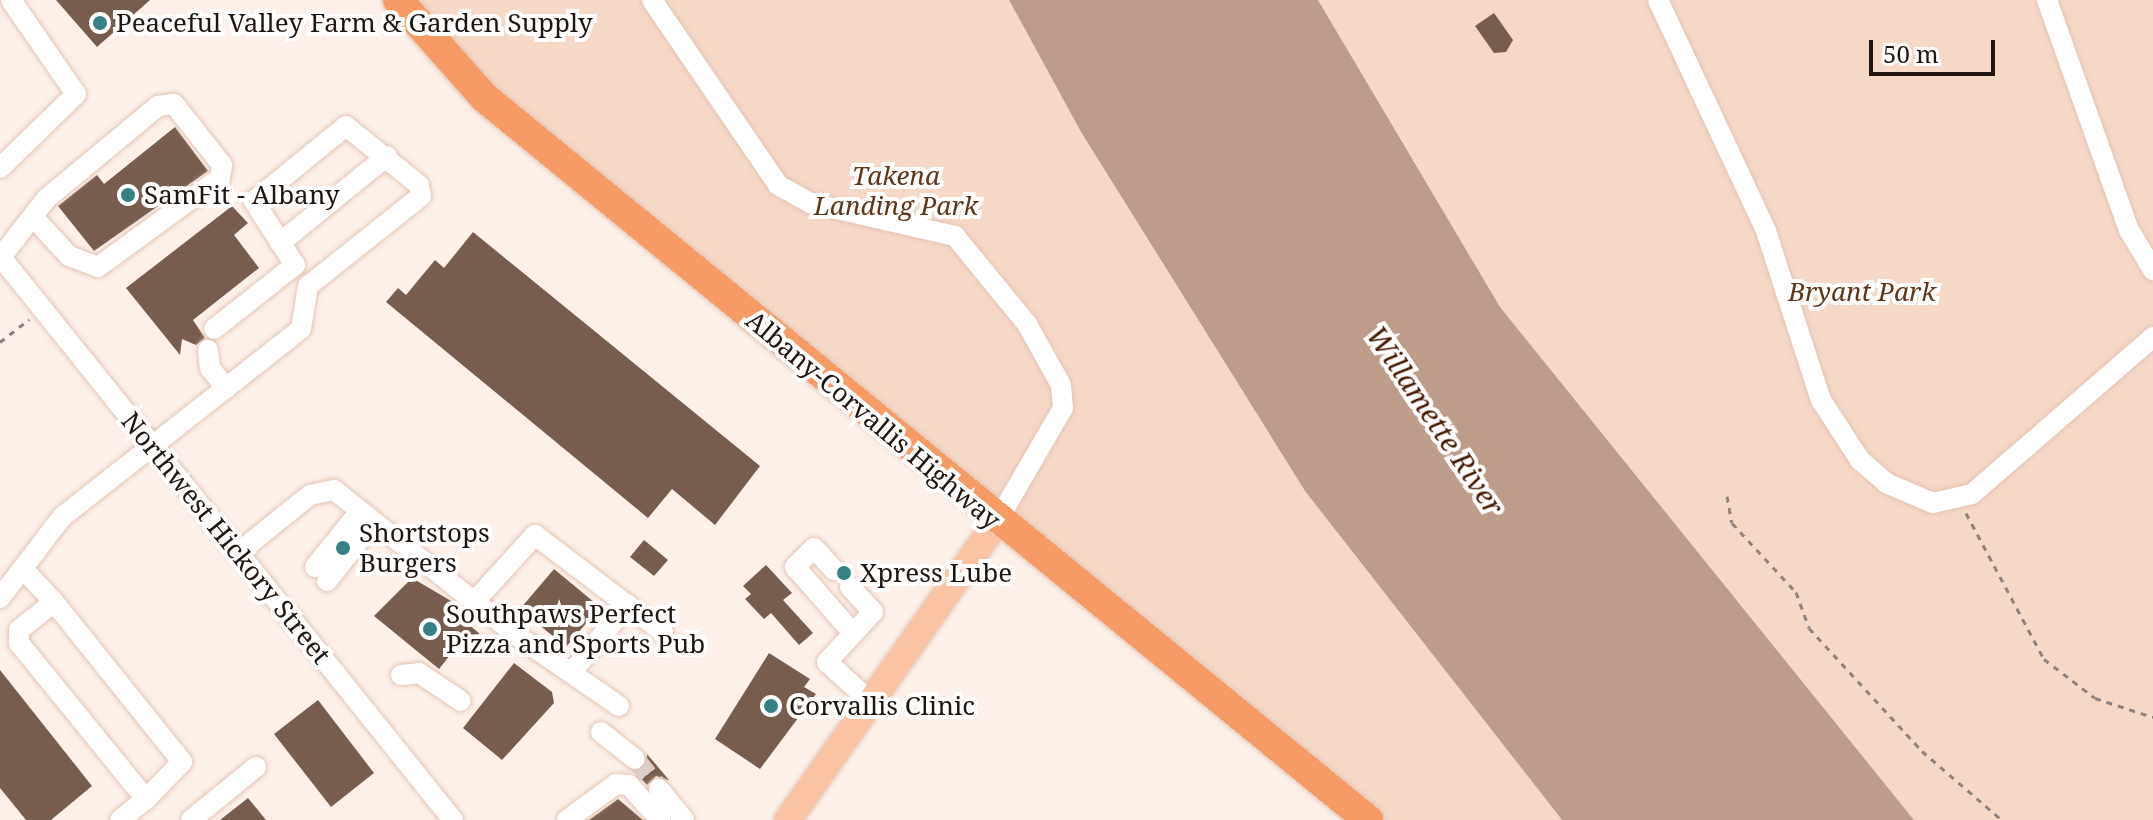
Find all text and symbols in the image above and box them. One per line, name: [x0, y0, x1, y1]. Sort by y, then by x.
place label: Peaceful Valley Farm & Garden Supply: [116, 7, 593, 39]
marker: Peaceful Valley Farm & Garden Supply: [91, 14, 109, 32]
scale bar: [1873, 24, 1999, 74]
text: 50 m: [1883, 37, 1939, 70]
park label: Takena Landing Park: [814, 160, 978, 222]
place label: SamFit - Albany: [144, 179, 340, 211]
marker: SamFit - Albany: [119, 186, 137, 204]
park label: Bryant Park: [1788, 276, 1936, 308]
street label: Albany-Corvallis Highway: [739, 304, 1007, 536]
water label: Willamette River: [1360, 319, 1512, 521]
street label: Northwest Hickory Street: [115, 406, 337, 670]
place label: Shortstops Burgers: [359, 517, 490, 578]
marker: Shortstops Burgers: [334, 539, 352, 557]
place label: Xpress Lube: [860, 557, 1012, 589]
marker: Xpress Lube: [835, 564, 853, 582]
place label: Southpaws Perfect Pizza and Sports Pub: [446, 598, 705, 660]
marker: Southpaws Perfect Pizza and Sports Pub: [421, 620, 439, 638]
place label: Corvallis Clinic: [789, 690, 975, 722]
marker: Corvallis Clinic: [760, 695, 782, 717]

